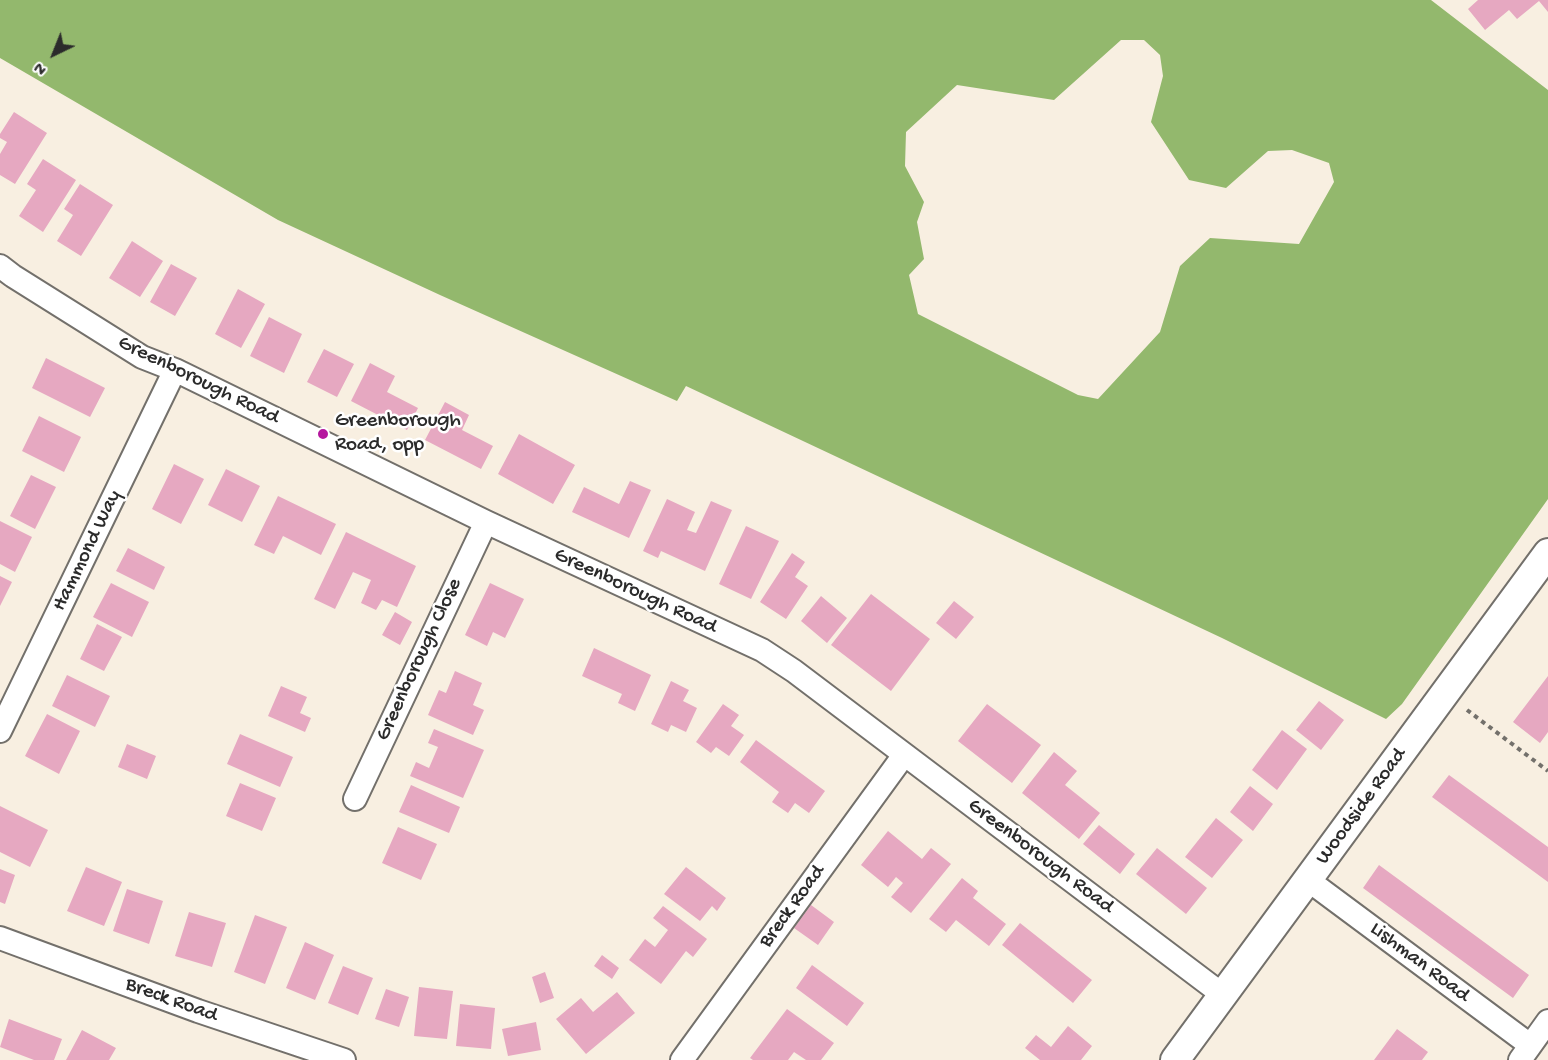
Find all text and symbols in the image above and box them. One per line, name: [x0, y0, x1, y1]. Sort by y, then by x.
north arrow: [24, 24, 84, 84]
text: N: [31, 57, 52, 78]
street label: Greenborough Road: [113, 331, 283, 431]
place label: Greenborough Road, opp: [335, 409, 461, 459]
marker: Greenborough Road, opp: [316, 427, 330, 441]
street label: Hammond Way: [48, 486, 128, 616]
street label: Greenborough Road: [550, 543, 720, 641]
street label: Greenborough Close: [371, 575, 469, 745]
street label: Woodside Road: [1311, 744, 1413, 870]
street label: Greenborough Road: [962, 794, 1118, 920]
street label: Breck Road: [754, 861, 832, 953]
street label: Lishman Road: [1364, 917, 1474, 1009]
street label: Breck Road: [121, 973, 221, 1029]

